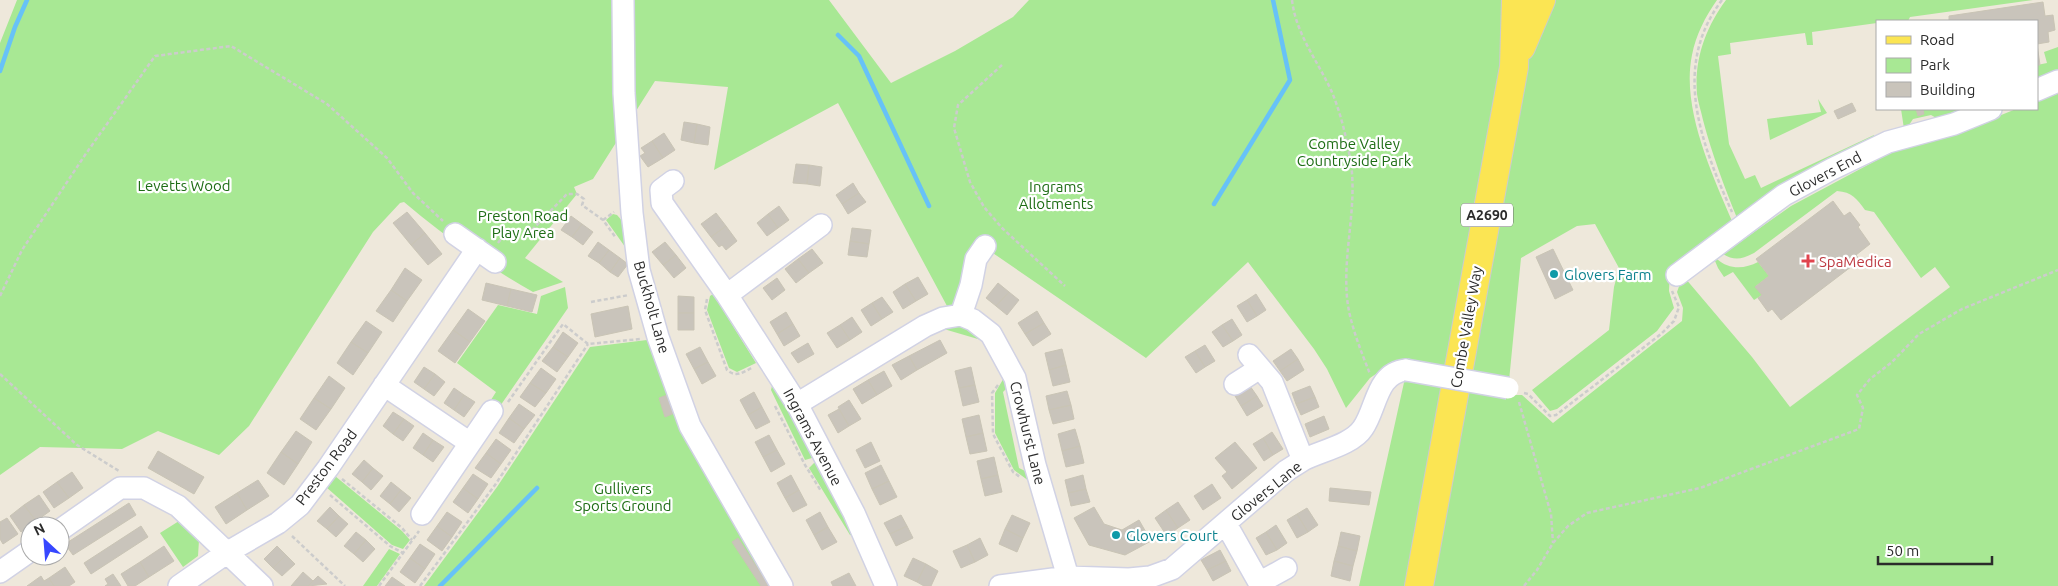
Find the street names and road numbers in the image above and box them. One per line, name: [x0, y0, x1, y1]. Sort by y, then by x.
street label: Glovers End: [1786, 148, 1864, 200]
road number: A2690: [1461, 204, 1513, 226]
street label: Buckholt Lane: [631, 259, 673, 355]
street label: Combe Valley Way: [1447, 265, 1485, 389]
street label: Crowhurst Lane: [1007, 379, 1049, 487]
street label: Ingrams Avenue: [780, 385, 846, 489]
street label: Preston Road: [292, 426, 360, 508]
street label: Glovers Lane: [1227, 457, 1305, 525]

